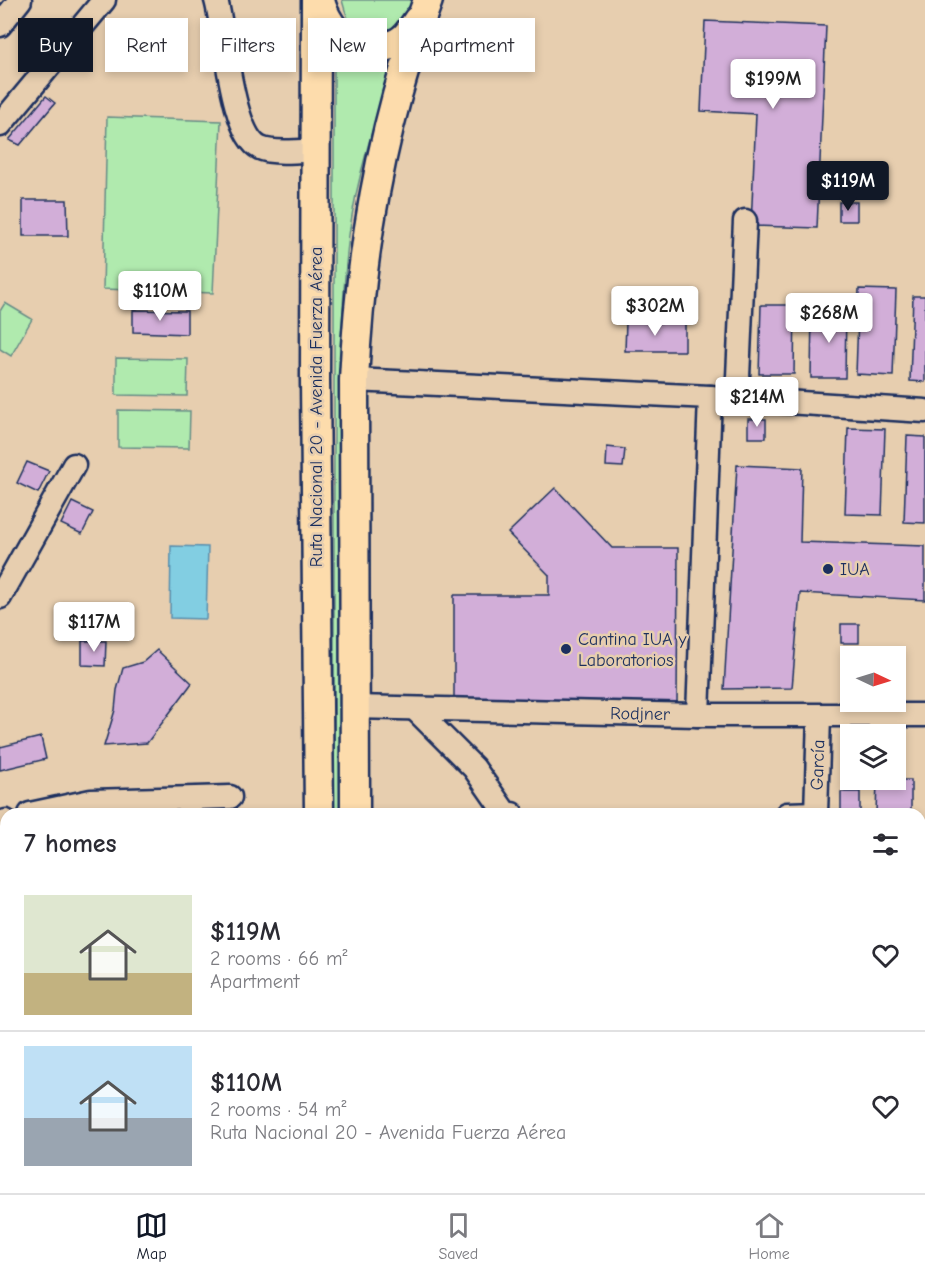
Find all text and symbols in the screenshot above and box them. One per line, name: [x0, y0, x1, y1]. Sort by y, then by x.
chip: Buy: [18, 18, 93, 72]
chip: Rent: [105, 18, 188, 72]
chip: Filters: [200, 18, 296, 72]
chip: New: [308, 18, 387, 72]
chip: Apartment: [399, 18, 535, 72]
pin: $199M: [731, 59, 815, 110]
text: $199M: [745, 67, 801, 90]
pin: $119M: [806, 161, 890, 212]
text: $119M: [821, 169, 875, 192]
street label: Ruta Nacional 20 - Avenida Fuerza Aérea: [306, 247, 327, 567]
pin: $110M: [118, 271, 202, 322]
text: $110M: [132, 279, 188, 302]
pin: $302M: [613, 286, 697, 337]
pin: $268M: [787, 293, 871, 344]
text: $302M: [625, 294, 685, 317]
text: $268M: [800, 301, 858, 324]
pin: $214M: [715, 377, 799, 428]
text: $214M: [729, 385, 785, 408]
place label: IUA: [840, 559, 870, 580]
marker: IUA: [821, 562, 835, 576]
pin: $117M: [52, 602, 136, 653]
text: $117M: [68, 610, 120, 633]
place label: Cantina IUA y Laboratorios: [578, 629, 687, 671]
marker: Cantina IUA y Laboratorios: [559, 642, 573, 656]
north arrow: [840, 646, 906, 712]
map controls: [840, 646, 906, 790]
street label: Rodjner: [610, 703, 671, 725]
button: layers: [840, 724, 906, 790]
street label: García: [807, 739, 829, 791]
icon: filters: [869, 828, 902, 861]
text: 7 homes: [24, 829, 117, 859]
text: $119M: [210, 917, 281, 947]
icon: home: [72, 919, 144, 991]
icon: heart: [869, 939, 902, 972]
text: 2 rooms · 66 m²: [210, 947, 348, 970]
text: Apartment: [210, 970, 300, 993]
text: $110M: [210, 1068, 282, 1098]
icon: home: [72, 1070, 144, 1142]
icon: heart: [869, 1090, 902, 1123]
text: 2 rooms · 54 m²: [210, 1098, 346, 1121]
text: Ruta Nacional 20 - Avenida Fuerza Aérea: [210, 1121, 566, 1144]
tab: Map: [135, 1209, 168, 1263]
tab: Saved: [438, 1209, 478, 1263]
tab: Home: [749, 1209, 790, 1263]

